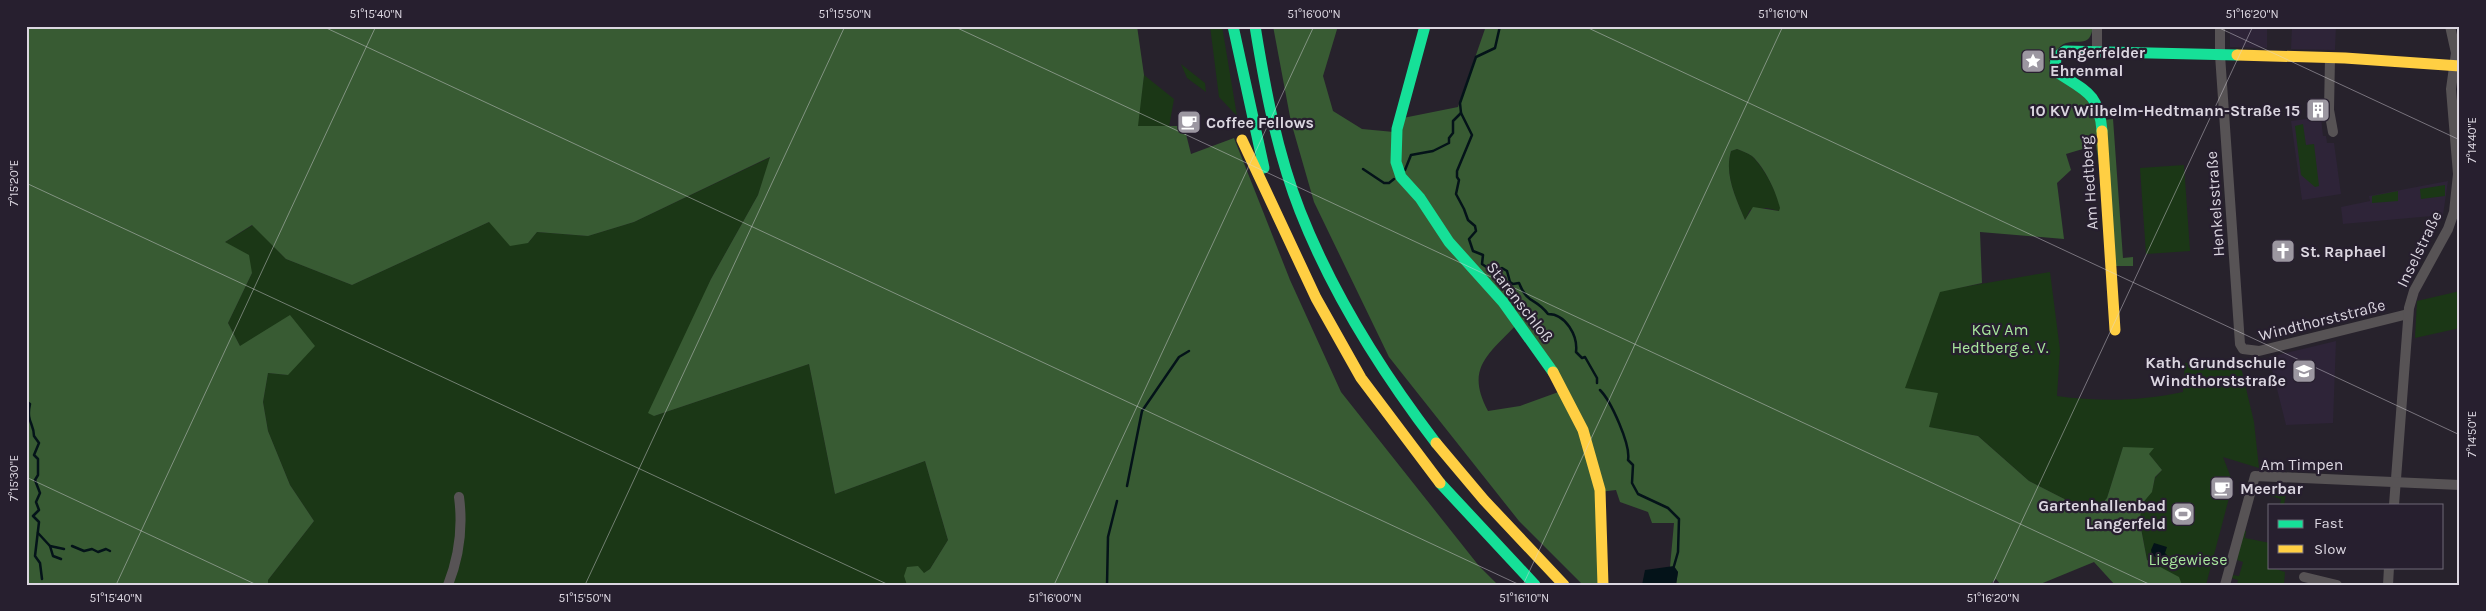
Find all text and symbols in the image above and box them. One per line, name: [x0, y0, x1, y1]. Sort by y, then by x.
text: 51°15'40"N: [350, 7, 402, 21]
text: 51°15'50"N: [819, 7, 871, 21]
text: 51°16'00"N: [1287, 7, 1341, 21]
text: 51°16'10"N: [1758, 7, 1808, 21]
text: 51°16'20"N: [2225, 7, 2279, 21]
place label: Langerfelder Ehrenmal: [2050, 43, 2146, 80]
place icon: Langerfelder Ehrenmal: [2020, 48, 2046, 74]
building icon: 10 KV Wilhelm-Hedtmann-Straße 15: [2305, 97, 2331, 123]
place label: 10 KV Wilhelm-Hedtmann-Straße 15: [2030, 101, 2300, 120]
cafe icon: Coffee Fellows: [1176, 109, 1202, 135]
place label: Coffee Fellows: [1206, 113, 1314, 132]
text: 7°14'40"E: [2465, 117, 2479, 163]
street label: Am Hedtberg: [2076, 135, 2102, 231]
street label: Henkelsstraße: [2202, 151, 2228, 257]
text: 7°15'20"E: [7, 160, 21, 206]
street label: Inselstraße: [2392, 208, 2446, 290]
church icon: St. Raphael: [2270, 238, 2296, 264]
place label: St. Raphael: [2300, 242, 2386, 261]
street label: Starenschloß: [1482, 258, 1558, 346]
street label: Windthorststraße: [2257, 295, 2387, 345]
park label: KGV Am Hedtberg e. V.: [1951, 320, 2049, 357]
place label: Kath. Grundschule Windthorststraße: [2145, 353, 2286, 390]
school or university icon: Kath. Grundschule Windthorststraße: [2291, 358, 2317, 384]
text: 7°14'50"E: [2465, 411, 2479, 457]
text: 7°15'30"E: [7, 455, 21, 501]
street label: Am Timpen: [2261, 455, 2343, 474]
cafe icon: Meerbar: [2209, 475, 2235, 501]
place label: Meerbar: [2240, 479, 2303, 498]
place label: Gartenhallenbad Langerfeld: [2038, 496, 2166, 533]
sports icon: Gartenhallenbad Langerfeld: [2170, 501, 2196, 527]
legend: [2268, 504, 2444, 568]
text: Fast: [2314, 514, 2344, 532]
text: Slow: [2314, 540, 2346, 558]
park label: Liegewiese: [2149, 550, 2227, 569]
text: 51°15'40"N: [90, 591, 142, 605]
text: 51°15'50"N: [559, 591, 611, 605]
text: 51°16'00"N: [1028, 591, 1082, 605]
text: 51°16'10"N: [1499, 591, 1549, 605]
text: 51°16'20"N: [1966, 591, 2020, 605]

